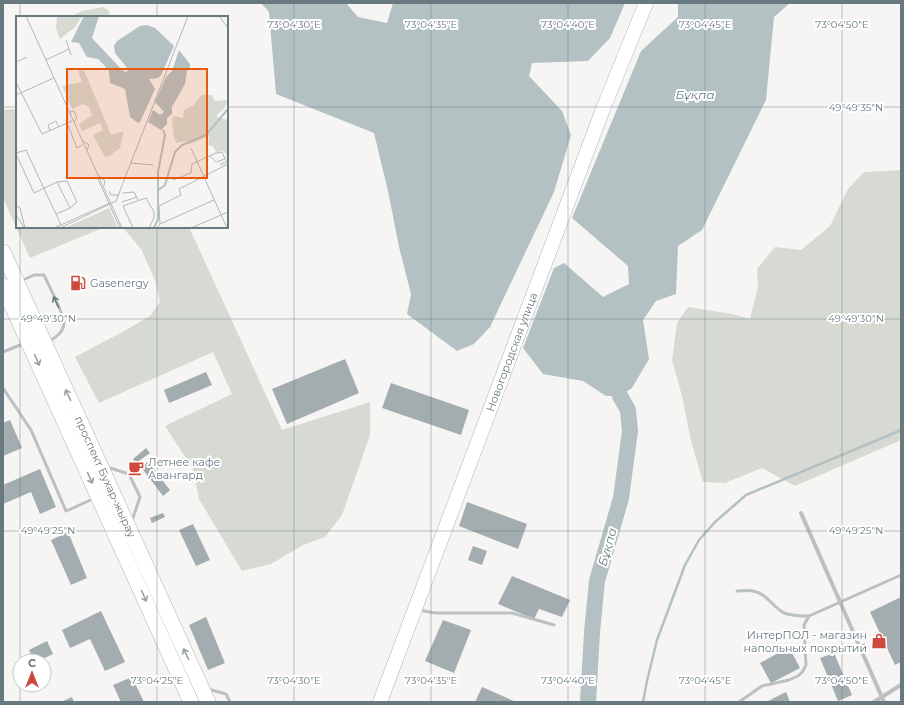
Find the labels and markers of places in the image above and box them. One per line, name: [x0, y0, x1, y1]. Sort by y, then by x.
fuel station icon: Gasenergy: [69, 274, 87, 292]
place label: Gasenergy: [90, 276, 149, 290]
place label: Летнее кафе Авангард: [148, 455, 221, 482]
cafe icon: Летнее кафе Авангард: [127, 459, 145, 477]
place label: ИнтерПОЛ - магазин напольных покрытий: [744, 628, 867, 655]
shop icon: ИнтерПОЛ - магазин напольных покрытий: [870, 632, 888, 650]

